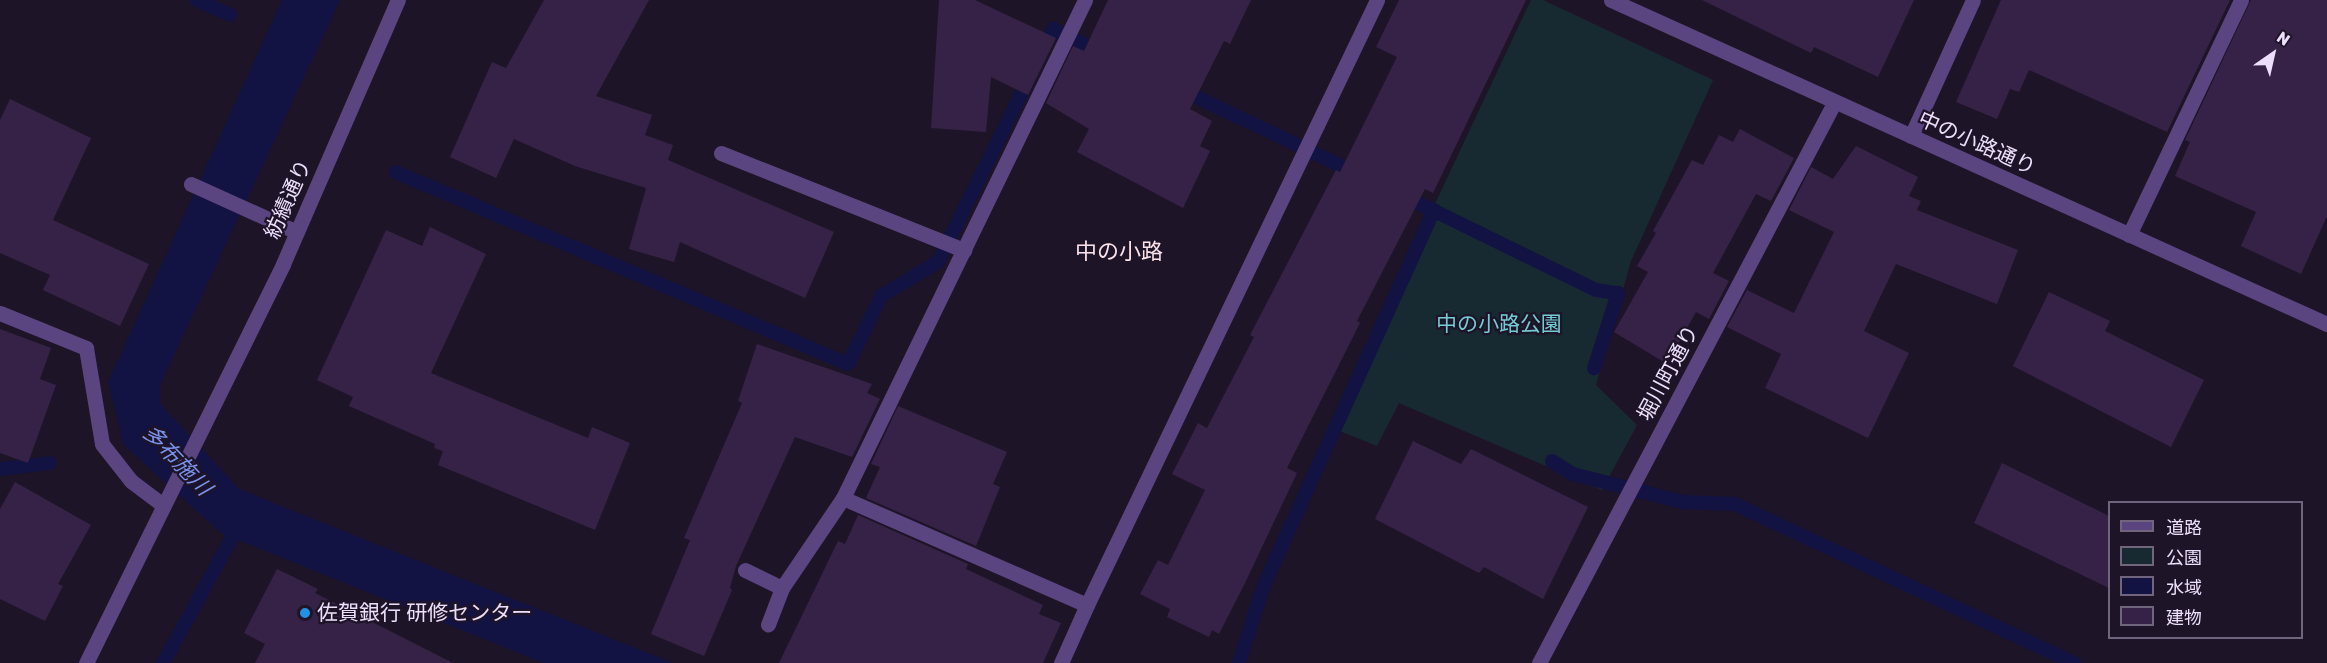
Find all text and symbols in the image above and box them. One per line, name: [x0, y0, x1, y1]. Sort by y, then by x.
north arrow: [2243, 24, 2303, 84]
text: N: [2273, 28, 2293, 50]
street label: 中の小路通り: [1914, 106, 2040, 180]
street label: 紡績通り: [259, 156, 317, 242]
district label: 中の小路: [1075, 239, 1163, 265]
park label: 中の小路公園: [1436, 311, 1562, 337]
street label: 堀川町通り: [1632, 321, 1704, 425]
water label: 多布施川: [137, 419, 217, 501]
legend: [2108, 501, 2303, 639]
text: 道路: [2166, 517, 2202, 539]
text: 公園: [2166, 547, 2202, 569]
text: 水域: [2166, 577, 2202, 599]
place label: 佐賀銀行 研修センター: [317, 600, 532, 626]
marker: 佐賀銀行 研修センター: [298, 606, 312, 620]
text: 建物: [2166, 607, 2202, 629]

